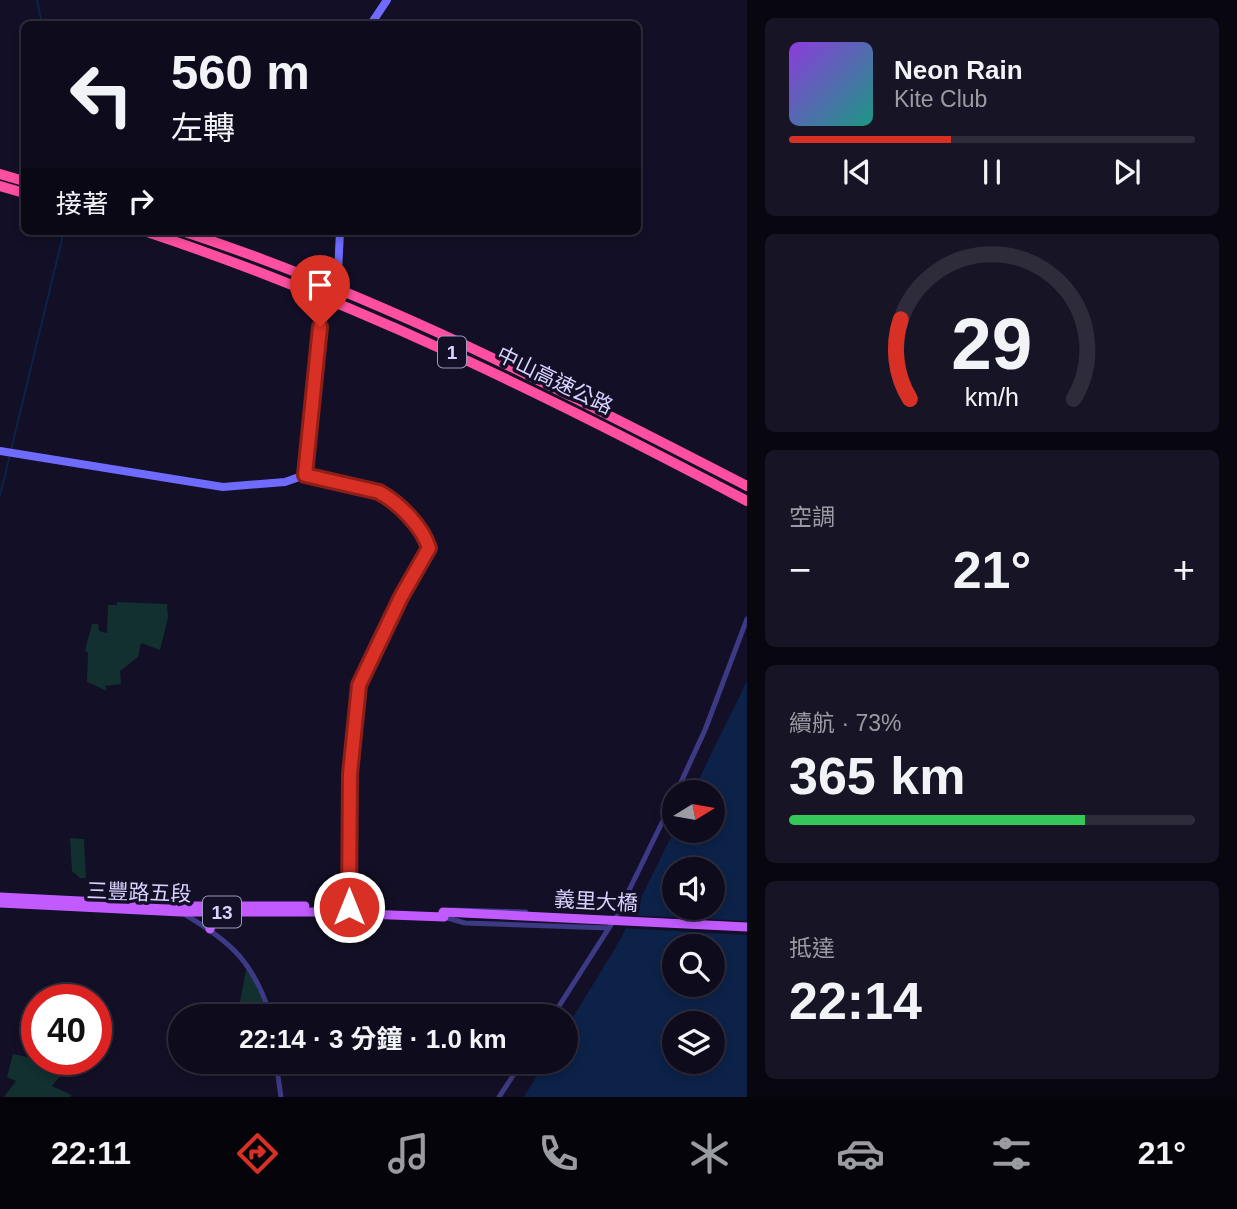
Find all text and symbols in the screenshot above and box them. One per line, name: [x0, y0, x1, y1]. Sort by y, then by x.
text: 560 m: [171, 45, 310, 99]
icon: left: [56, 49, 147, 140]
text: Neon Rain: [894, 55, 1023, 85]
text: Kite Club: [894, 86, 987, 112]
text: 左轉: [171, 110, 235, 146]
icon: previous: [838, 153, 876, 191]
icon: pause: [973, 153, 1011, 191]
icon: next: [1108, 153, 1146, 191]
icon: right: [122, 182, 160, 220]
text: 接著: [56, 189, 108, 219]
pin: [290, 255, 350, 327]
icon: arrive: [301, 266, 339, 304]
text: 29: [952, 303, 1032, 384]
road number: 1: [438, 336, 466, 368]
street label: 中山高速公路: [493, 342, 617, 418]
text: km/h: [965, 382, 1019, 410]
text: 空調: [789, 504, 835, 530]
text: 21°: [953, 541, 1031, 599]
text: −: [789, 549, 811, 591]
text: +: [1173, 549, 1195, 591]
text: 續航 · 73%: [789, 710, 901, 736]
text: 365 km: [789, 747, 965, 805]
north arrow: [662, 780, 724, 844]
map controls: [662, 780, 725, 1074]
button: sound: [662, 857, 725, 920]
position arrow: [312, 870, 386, 944]
street label: 三豐路五段: [86, 879, 192, 905]
street label: 義里大橋: [553, 887, 639, 915]
road number: 13: [203, 896, 241, 928]
button: search: [662, 934, 725, 997]
text: 抵達: [789, 935, 835, 961]
text: 22:14: [789, 972, 922, 1030]
speed limit sign: 40: [21, 984, 112, 1075]
button: layers: [662, 1011, 725, 1074]
text: 22:14 · 3 分鐘 · 1.0 km: [239, 1024, 507, 1054]
icon: directions: [233, 1129, 282, 1178]
icon: music: [384, 1129, 433, 1178]
icon: phone: [534, 1129, 583, 1178]
icon: climate: [685, 1129, 734, 1178]
icon: car: [836, 1129, 885, 1178]
icon: filters: [987, 1129, 1036, 1178]
text: 22:11: [51, 1135, 131, 1171]
text: 21°: [1138, 1135, 1186, 1171]

